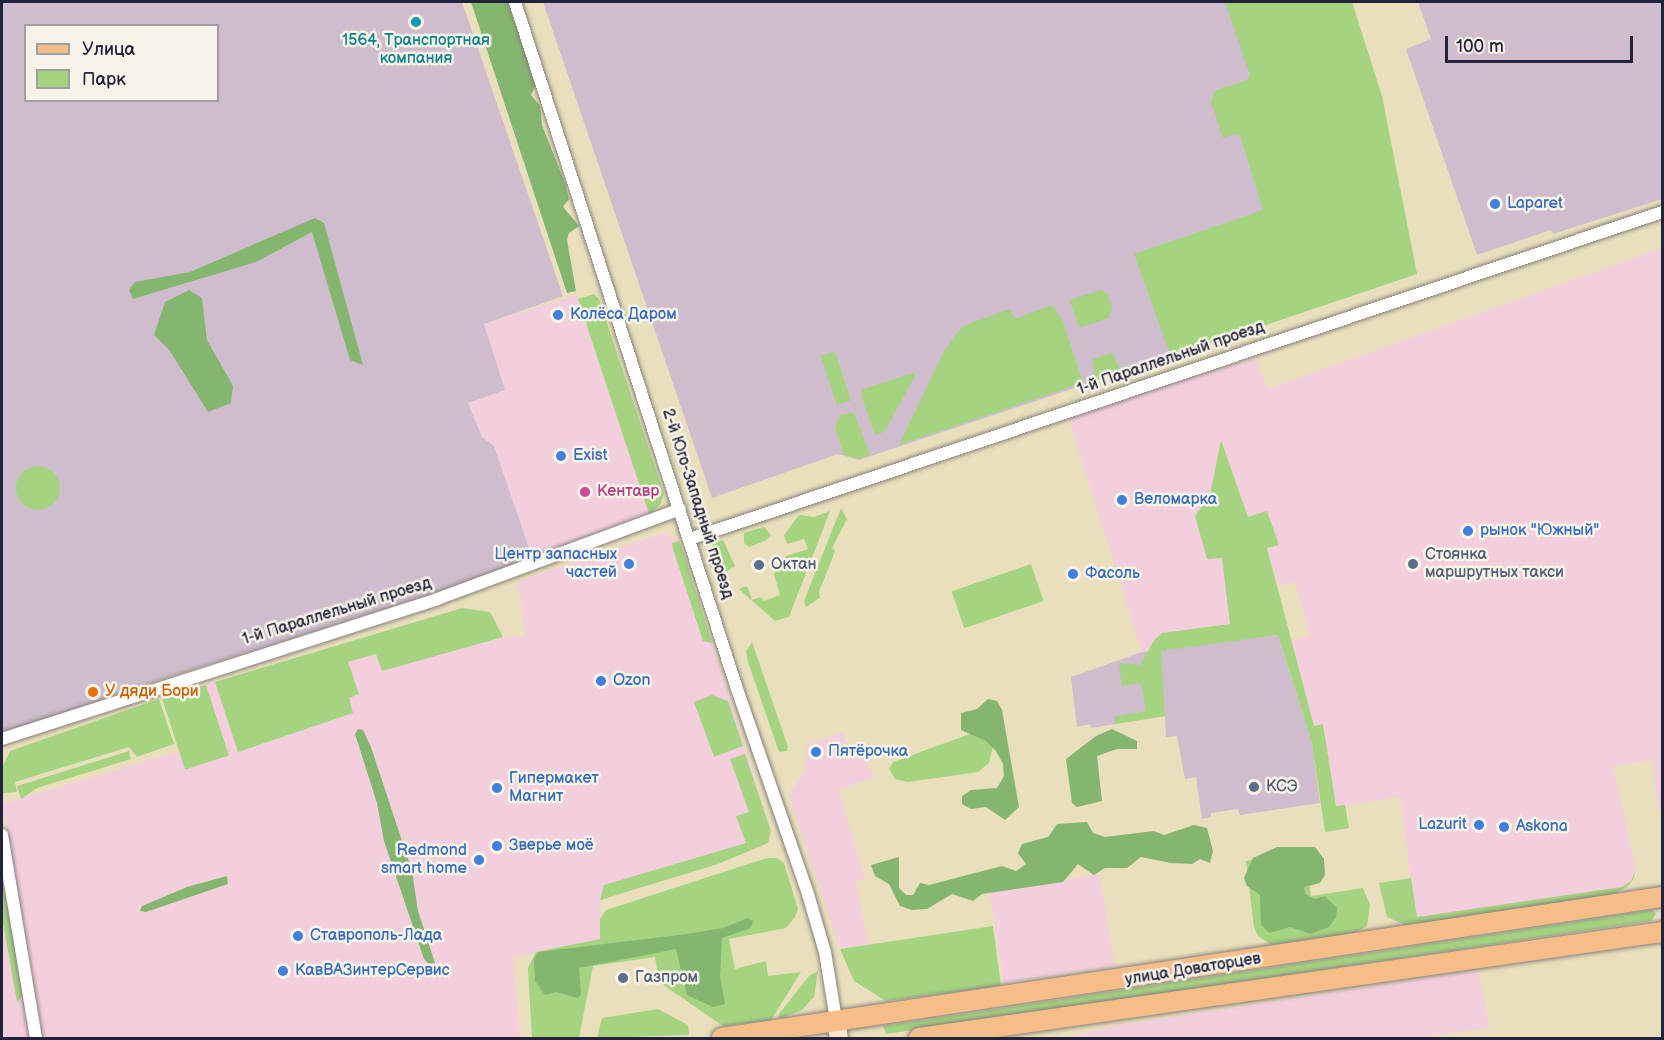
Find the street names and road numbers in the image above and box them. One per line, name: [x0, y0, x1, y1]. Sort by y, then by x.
street label: 1-й Параллельный проезд: [1075, 318, 1267, 400]
street label: 2-й Юго-Западный проезд: [657, 407, 737, 601]
street label: 1-й Параллельный проезд: [240, 574, 434, 650]
street label: улица Доваторцев: [1124, 950, 1262, 990]

